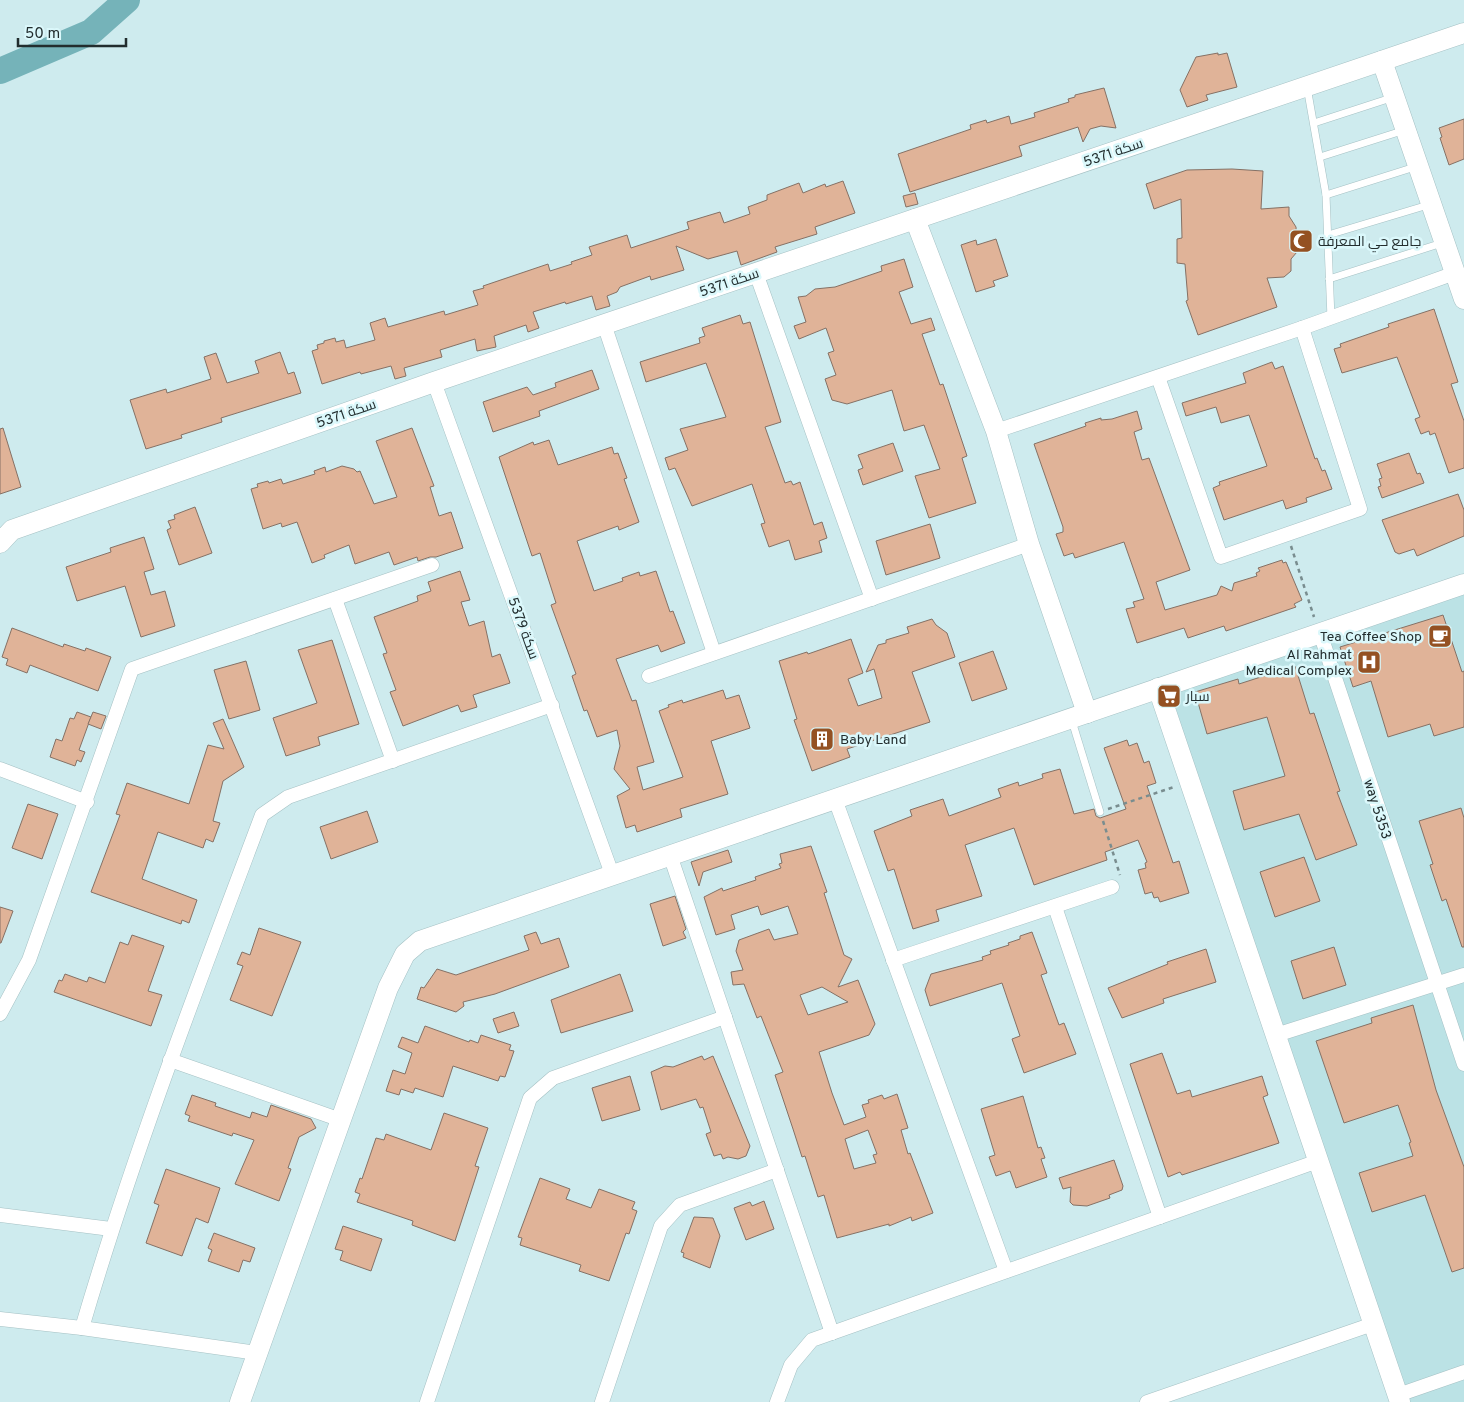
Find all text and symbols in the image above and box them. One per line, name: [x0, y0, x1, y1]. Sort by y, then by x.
scale bar: [18, 15, 125, 47]
text: 50 m: [25, 25, 60, 44]
street label: سكة 5371: [1081, 135, 1146, 172]
mosque icon: جامع حي المعرفة: [1288, 228, 1314, 254]
place label: جامع حي المعرفة: [1318, 234, 1421, 253]
street label: سكة 5371: [697, 265, 762, 302]
street label: سكة 5371: [314, 396, 379, 433]
street label: سكة 5379: [504, 595, 542, 662]
cafe icon: Tea Coffee Shop: [1427, 623, 1453, 649]
place label: Tea Coffee Shop: [1320, 629, 1422, 646]
place label: Al Rahmat Medical Complex: [1245, 647, 1352, 680]
hospital icon: Al Rahmat Medical Complex: [1356, 649, 1382, 675]
supermarket icon: سبار: [1156, 683, 1182, 709]
place label: سبار: [1185, 689, 1210, 706]
building icon: Baby Land: [809, 726, 835, 752]
place label: Baby Land: [840, 732, 907, 749]
street label: way 5353: [1359, 777, 1394, 842]

